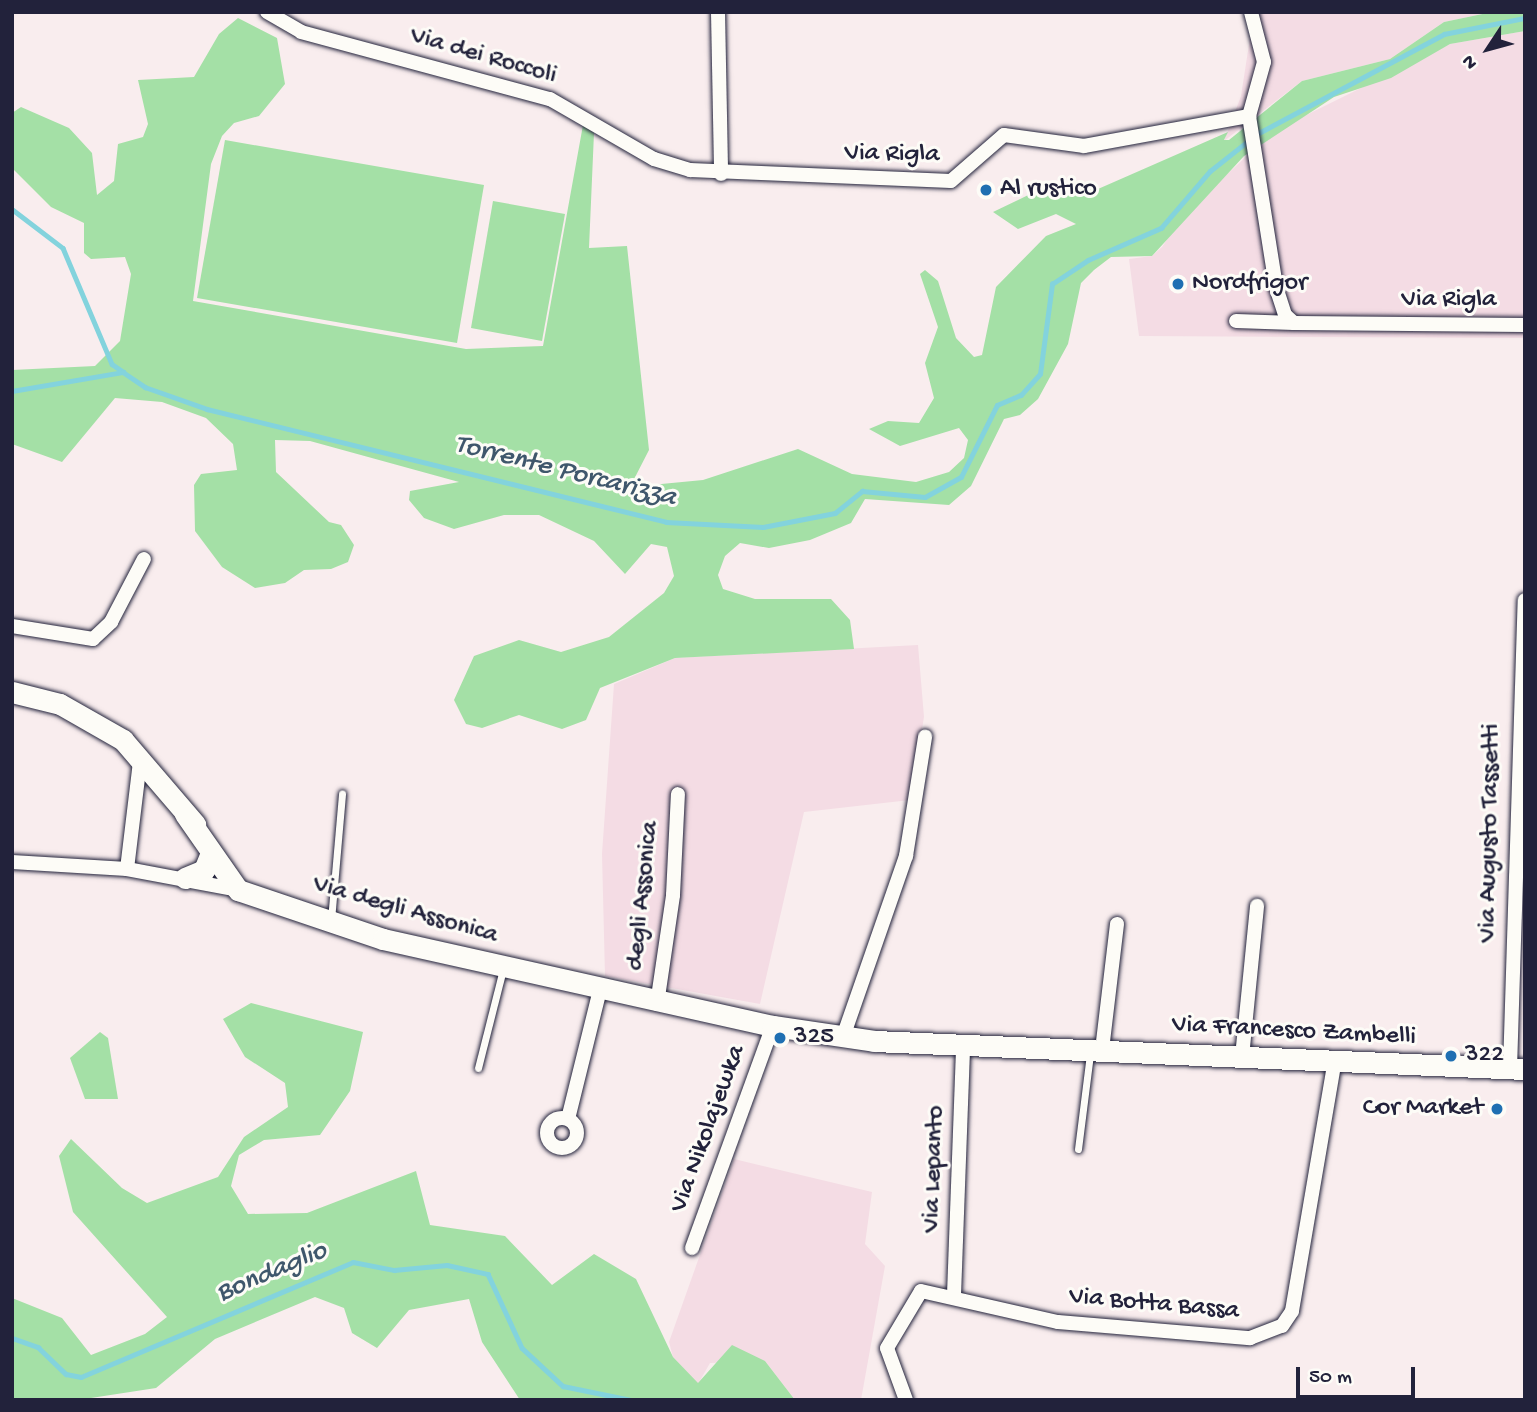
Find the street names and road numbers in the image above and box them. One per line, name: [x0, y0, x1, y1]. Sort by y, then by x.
street label: Via dei Roccoli: [406, 21, 560, 93]
street label: Via Rigla: [844, 139, 940, 171]
street label: Via Rigla: [1402, 285, 1496, 317]
street label: Via Augusto Tassetti: [1473, 723, 1509, 943]
street label: degli Assonica: [621, 820, 667, 972]
street label: Via degli Assonica: [309, 870, 501, 952]
street label: Via Francesco Zambelli: [1171, 1010, 1417, 1054]
street label: Via Nikolajewka: [664, 1041, 754, 1217]
street label: Via Lepanto: [917, 1105, 953, 1233]
street label: Via Botta Bassa: [1068, 1282, 1240, 1328]

